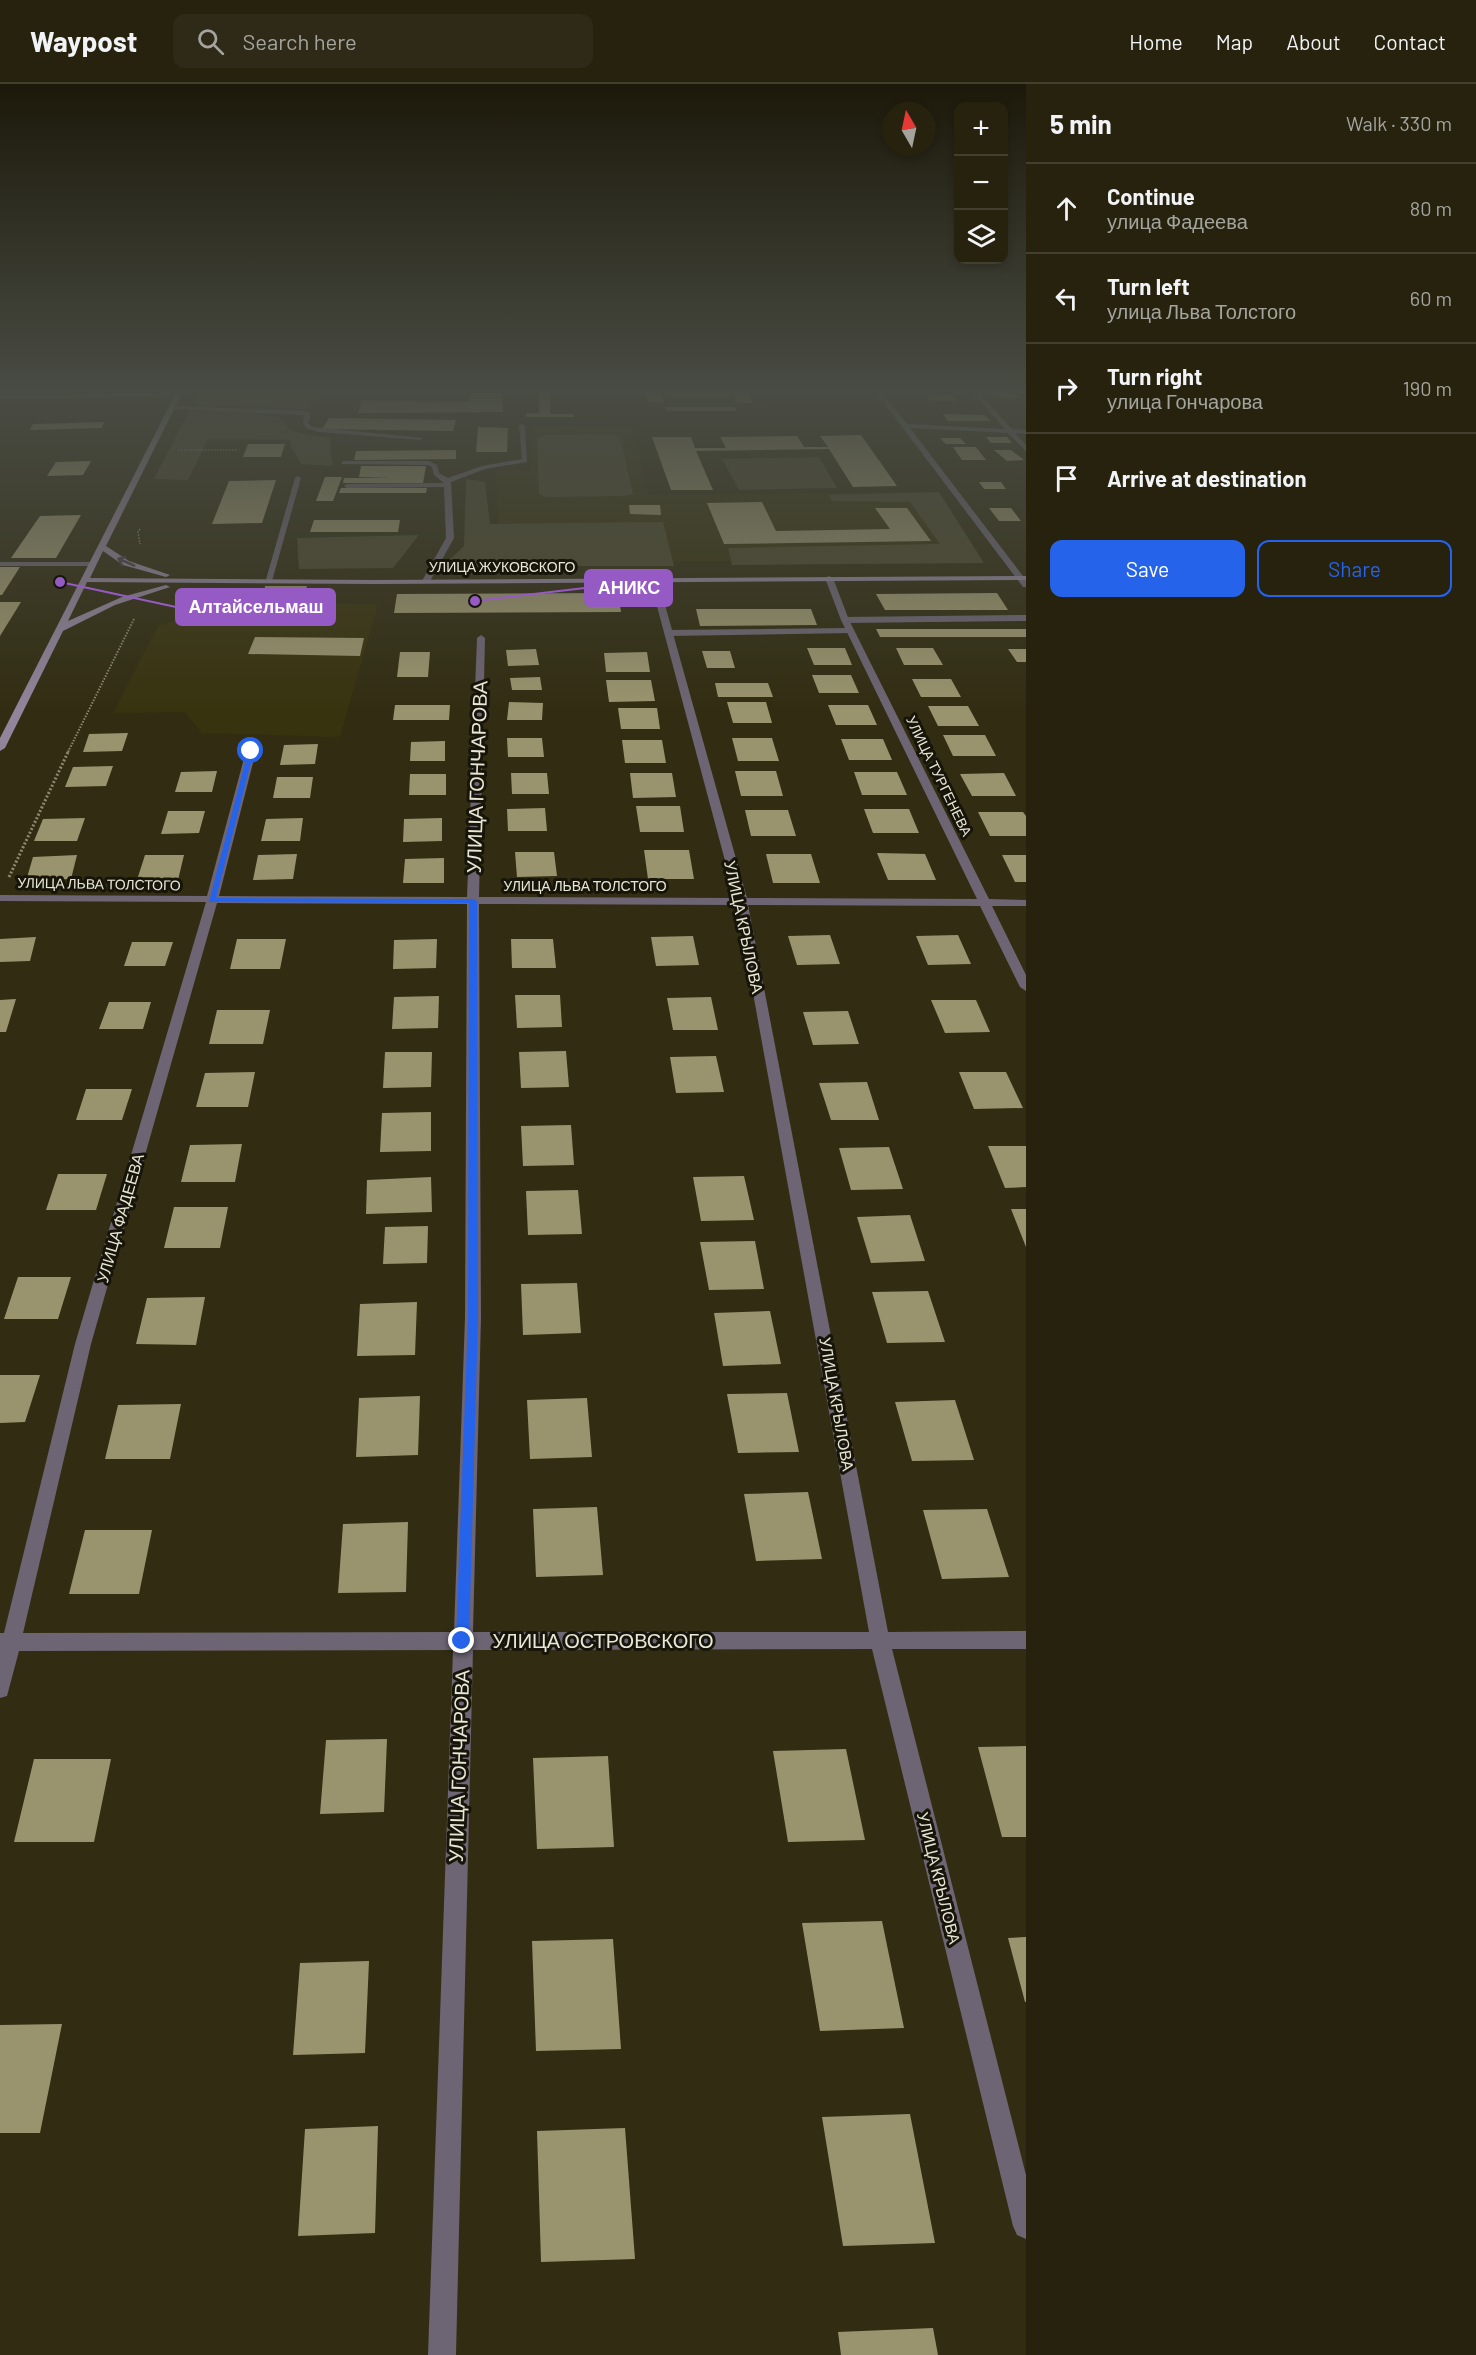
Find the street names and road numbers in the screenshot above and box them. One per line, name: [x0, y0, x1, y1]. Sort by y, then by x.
street label: УЛИЦА ЖУКОВСКОГО: [429, 558, 575, 575]
street label: УЛИЦА ГОНЧАРОВА: [461, 680, 491, 874]
street label: УЛИЦА ТУРГЕНЕВА: [903, 713, 976, 839]
street label: УЛИЦА КРЫЛОВА: [721, 859, 768, 995]
street label: УЛИЦА ЛЬВА ТОЛСТОГО: [17, 874, 181, 893]
street label: УЛИЦА ЛЬВА ТОЛСТОГО: [503, 877, 667, 894]
street label: УЛИЦА ФАДЕЕВА: [92, 1151, 147, 1285]
street label: УЛИЦА КРЫЛОВА: [816, 1336, 859, 1472]
street label: УЛИЦА ОСТРОВСКОГО: [492, 1628, 714, 1652]
street label: УЛИЦА ГОНЧАРОВА: [443, 1669, 473, 1863]
street label: УЛИЦА КРЫЛОВА: [914, 1810, 965, 1946]

